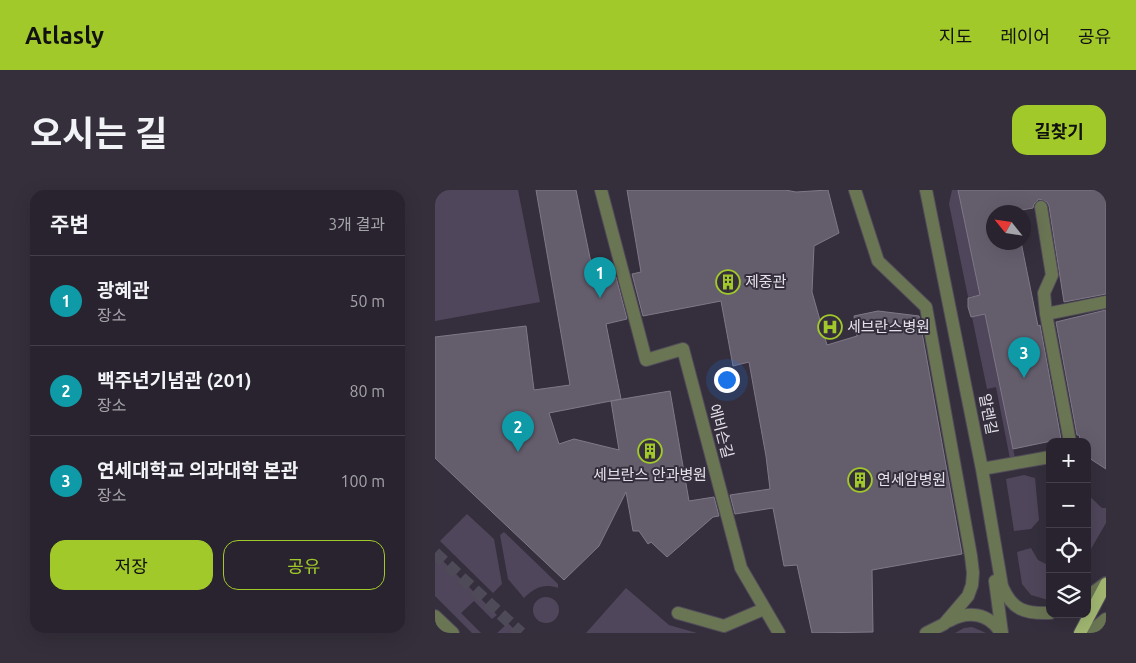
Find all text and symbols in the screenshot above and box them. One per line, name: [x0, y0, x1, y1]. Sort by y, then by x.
text: Atlasly: [25, 22, 104, 49]
text: 지도: [939, 26, 972, 46]
text: 레이어: [1000, 26, 1050, 46]
text: 공유: [1078, 26, 1111, 46]
button: 길찾기: [1012, 105, 1106, 155]
text: 오시는 길: [30, 113, 167, 153]
north arrow: [986, 205, 1031, 250]
text: 주변: [50, 212, 89, 236]
text: 3개 결과: [328, 215, 385, 233]
pin: 1: [584, 257, 616, 298]
building icon: 제중관: [715, 269, 741, 295]
place label: 제중관: [745, 273, 787, 290]
text: 광혜관: [97, 279, 149, 301]
text: 1: [61, 292, 71, 310]
text: 50 m: [349, 292, 385, 310]
text: 장소: [97, 306, 126, 324]
hospital icon: 세브란스병원: [817, 314, 843, 340]
place label: 세브란스병원: [847, 318, 930, 335]
pin: 3: [1008, 337, 1040, 378]
your location: [714, 367, 740, 393]
text: 백주년기념관 (201): [97, 369, 252, 391]
text: 2: [61, 382, 71, 400]
text: 80 m: [349, 382, 385, 400]
street label: 알렌길: [976, 392, 1001, 436]
text: 장소: [97, 396, 126, 414]
street label: 에비슨길: [706, 402, 737, 460]
pin: 2: [502, 411, 534, 452]
building icon: 세브란스 안과병원: [637, 438, 663, 464]
map controls: [1046, 438, 1091, 618]
button: +: [1046, 438, 1091, 483]
text: 연세대학교 의과대학 본관: [97, 459, 298, 481]
place label: 세브란스 안과병원: [593, 466, 707, 483]
building icon: 연세암병원: [847, 467, 873, 493]
place label: 연세암병원: [877, 471, 946, 488]
text: 3: [61, 472, 71, 490]
text: 100 m: [340, 472, 385, 490]
button: −: [1046, 483, 1091, 528]
text: 장소: [97, 486, 126, 504]
button: locate: [1046, 528, 1091, 573]
button: 저장: [50, 540, 213, 590]
button: 공유: [223, 540, 385, 590]
button: layers: [1046, 573, 1091, 618]

